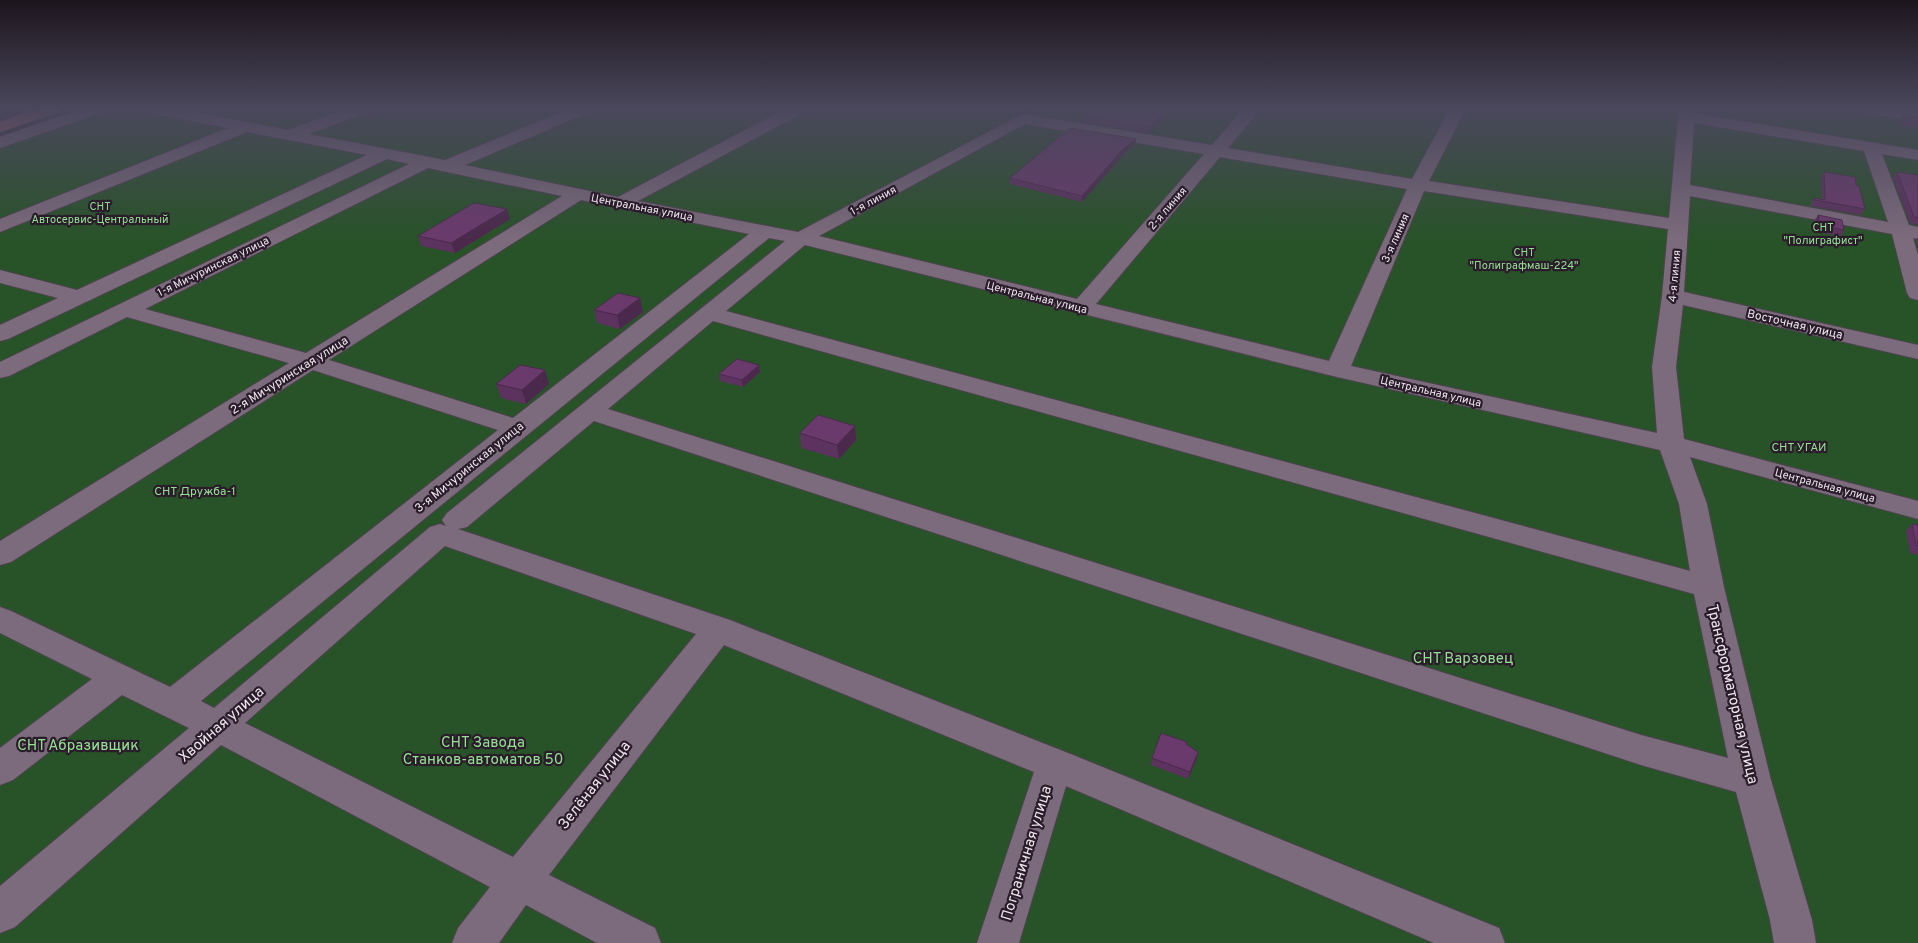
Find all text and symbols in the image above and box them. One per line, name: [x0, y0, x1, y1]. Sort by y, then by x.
street label: 1-я линия: [848, 183, 899, 219]
street label: 2-я линия: [1145, 184, 1190, 233]
street label: Центральная улица: [590, 191, 694, 225]
park label: СНТ Автосервис-Центральный: [31, 200, 169, 227]
street label: 3-я линия: [1379, 212, 1413, 265]
park label: СНТ "Полиграфист": [1783, 221, 1863, 248]
street label: 1-я Мичуринская улица: [155, 234, 272, 300]
park label: СНТ "Полиграфмаш-224": [1470, 246, 1578, 273]
street label: 4-я линия: [1666, 249, 1684, 303]
street label: Центральная улица: [985, 279, 1089, 317]
street label: Восточная улица: [1745, 306, 1844, 344]
street label: 2-я Мичуринская улица: [228, 333, 351, 419]
street label: Центральная улица: [1379, 374, 1483, 410]
street label: 3-я Мичуринская улица: [412, 419, 527, 517]
park label: СНТ УГАИ: [1771, 440, 1827, 456]
street label: Центральная улица: [1773, 466, 1877, 506]
park label: СНТ Дружба-1: [154, 484, 236, 500]
street label: Трансформаторная улица: [1702, 603, 1761, 786]
park label: СНТ Варзовец: [1413, 650, 1513, 669]
street label: Хвойная улица: [175, 683, 269, 767]
park label: СНТ Завода Станков-автоматов 50: [403, 734, 563, 770]
park label: СНТ Абразивщик: [17, 737, 139, 756]
street label: Зелёная улица: [555, 738, 636, 834]
street label: Пограничная улица: [998, 784, 1057, 923]

